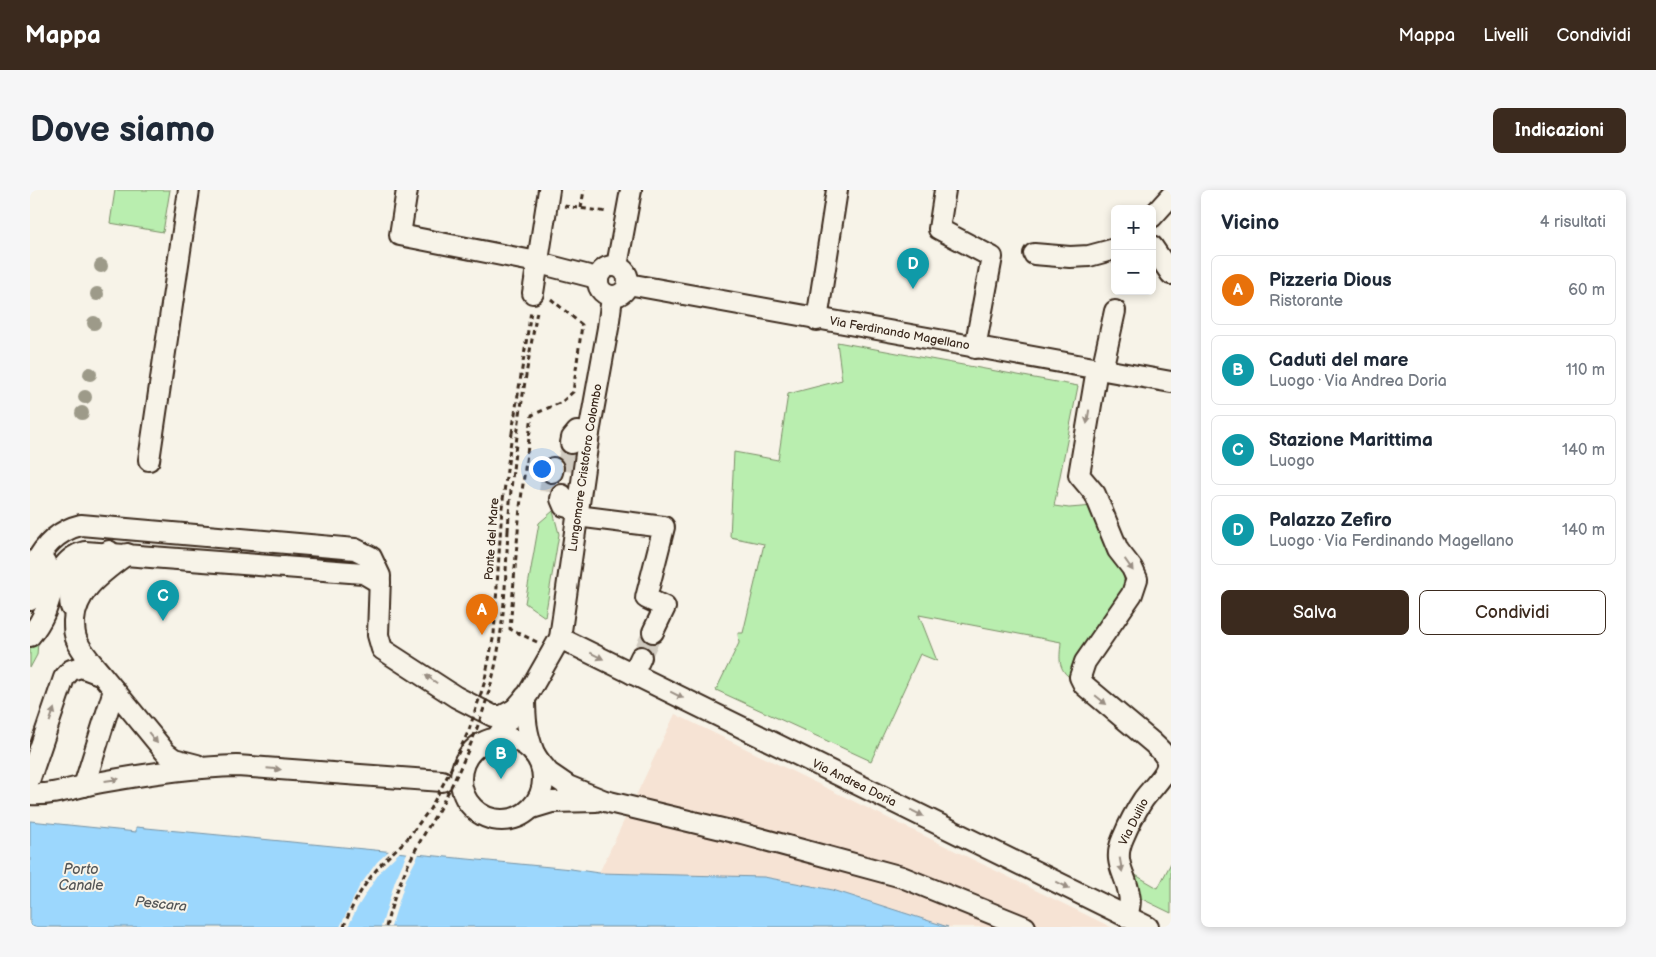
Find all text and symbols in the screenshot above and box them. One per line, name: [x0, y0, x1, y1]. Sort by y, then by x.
text: Mappa: [25, 21, 101, 50]
text: Mappa: [1398, 25, 1455, 46]
text: Livelli: [1483, 25, 1529, 46]
text: Condividi: [1557, 25, 1631, 46]
button: Indicazioni: [1493, 108, 1626, 153]
text: Dove siamo: [30, 109, 215, 152]
map controls: [1111, 205, 1156, 295]
button: +: [1111, 205, 1156, 250]
text: Vicino: [1221, 210, 1279, 235]
text: 4 risultati: [1540, 213, 1606, 232]
pin: D: [897, 248, 929, 289]
button: −: [1111, 250, 1156, 295]
text: Pizzeria Dious: [1269, 269, 1392, 292]
text: A: [1233, 281, 1243, 300]
text: 60 m: [1568, 281, 1605, 300]
text: Ristorante: [1269, 292, 1343, 311]
street label: Via Ferdinando Magellano: [828, 313, 971, 353]
text: Caduti del mare: [1269, 349, 1408, 372]
text: B: [1232, 361, 1244, 380]
text: 110 m: [1566, 361, 1605, 380]
text: Luogo · Via Andrea Doria: [1269, 372, 1447, 391]
street label: Lungomare Cristoforo Colombo: [565, 382, 605, 553]
one-way arrow: [1084, 409, 1092, 425]
text: Stazione Marittima: [1269, 429, 1433, 452]
text: C: [1232, 441, 1244, 460]
text: 140 m: [1562, 441, 1605, 460]
text: Luogo: [1269, 452, 1315, 471]
your location: [529, 456, 555, 482]
street label: Ponte del Mare: [482, 497, 502, 581]
text: Palazzo Zefiro: [1269, 509, 1392, 532]
text: D: [1232, 521, 1244, 540]
text: 140 m: [1562, 521, 1605, 540]
text: Luogo · Via Ferdinando Magellano: [1269, 532, 1514, 551]
one-way arrow: [1124, 558, 1134, 572]
pin: C: [147, 580, 179, 621]
button: Salva: [1221, 590, 1409, 635]
button: Condividi: [1419, 590, 1606, 635]
pin: A: [466, 594, 498, 635]
one-way arrow: [590, 652, 604, 660]
one-way arrow: [424, 674, 438, 684]
one-way arrow: [670, 691, 684, 699]
one-way arrow: [1094, 695, 1107, 706]
one-way arrow: [49, 707, 56, 722]
one-way arrow: [147, 731, 158, 744]
pin: B: [485, 738, 517, 779]
street label: Via Andrea Doria: [810, 756, 899, 810]
one-way arrow: [266, 765, 282, 773]
one-way arrow: [104, 776, 120, 784]
street label: Via Duilio: [1116, 796, 1152, 848]
one-way arrow: [910, 810, 924, 818]
one-way arrow: [1117, 858, 1125, 874]
water label: Porto Canale: [59, 861, 104, 894]
one-way arrow: [1056, 881, 1070, 889]
water label: Pescara: [134, 893, 188, 915]

